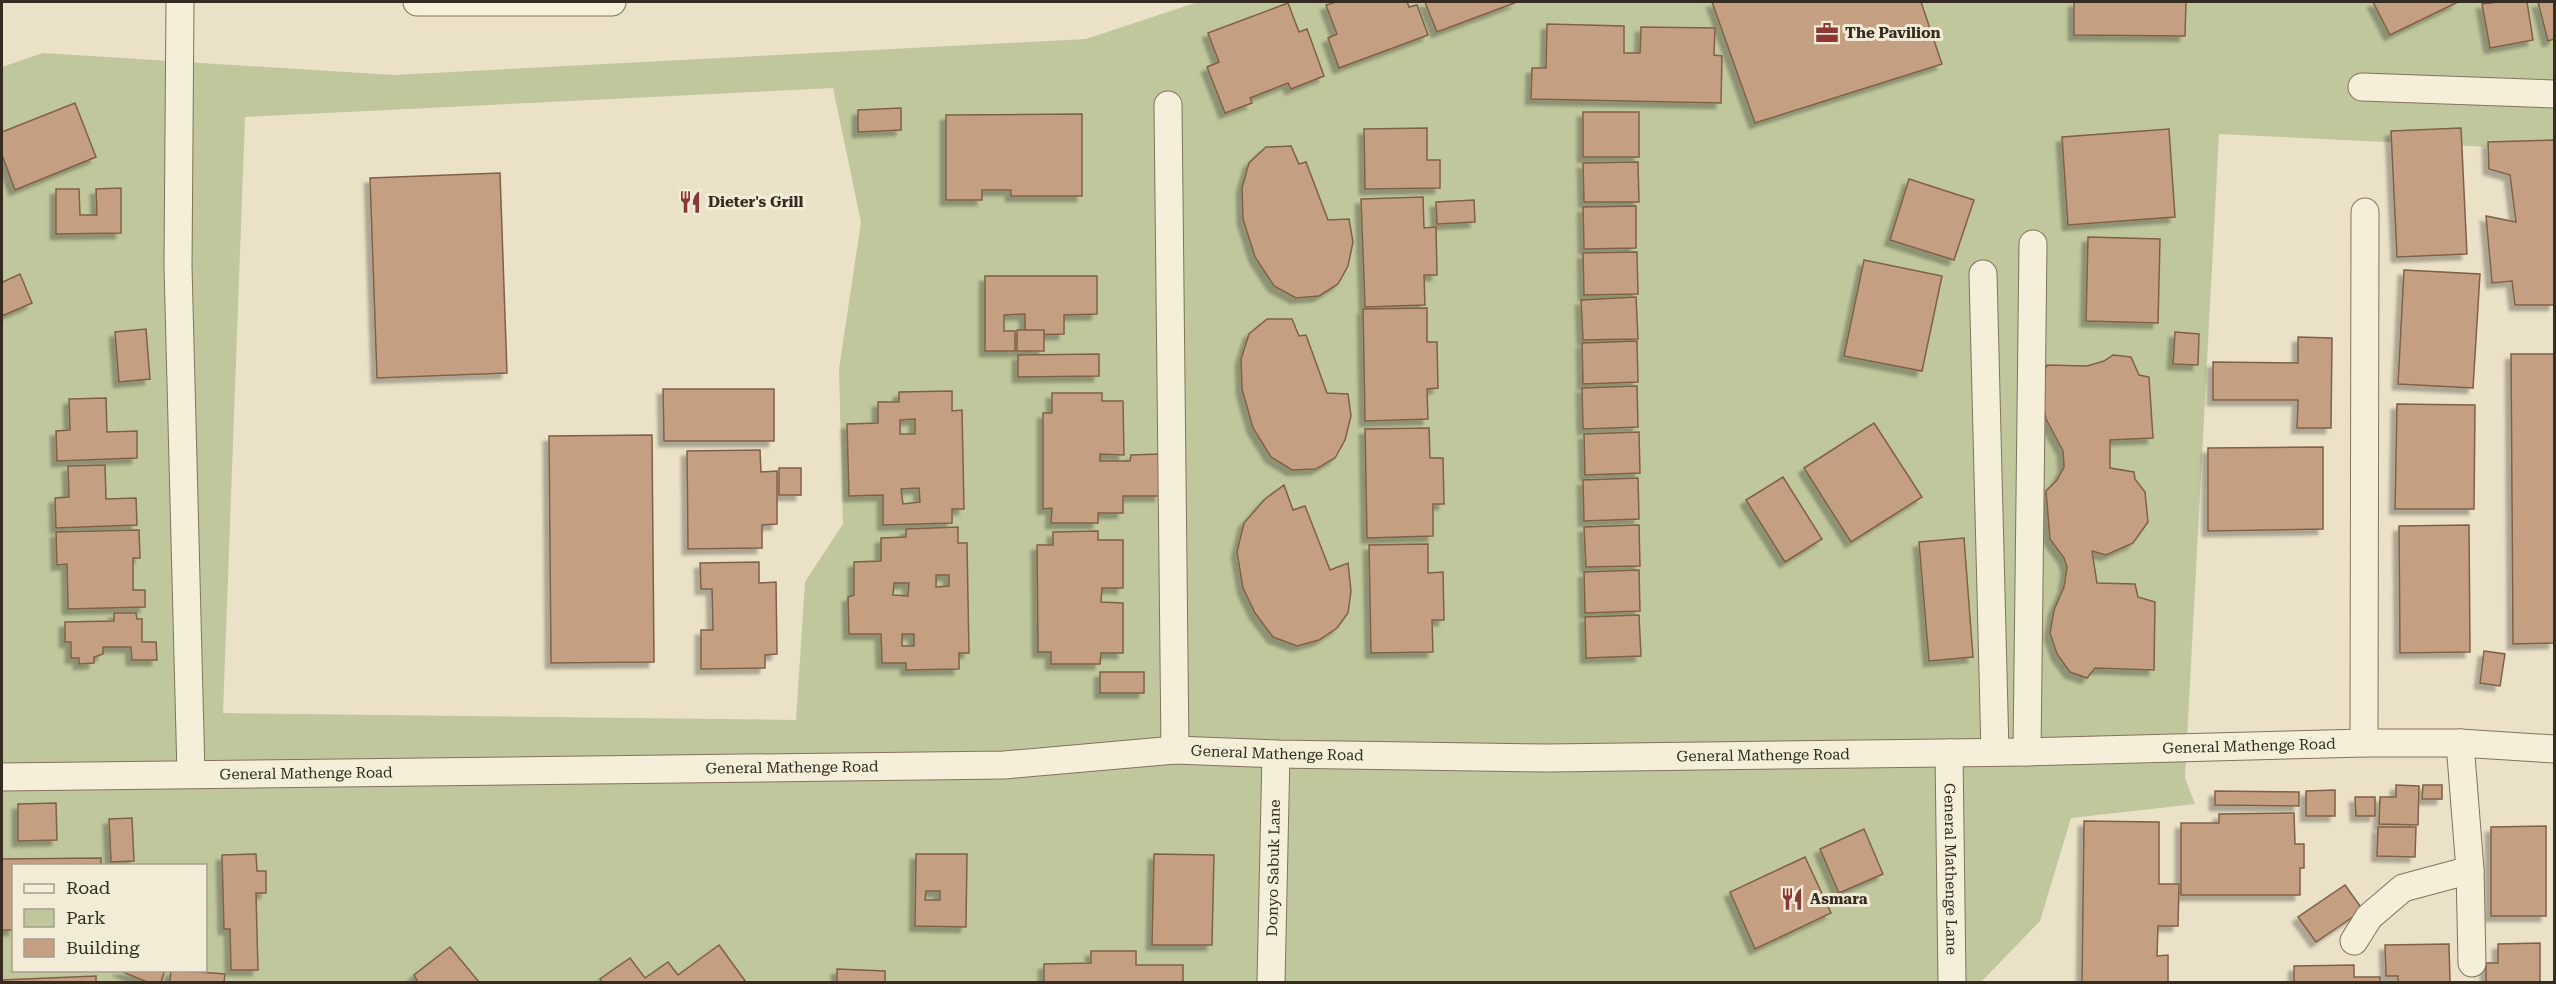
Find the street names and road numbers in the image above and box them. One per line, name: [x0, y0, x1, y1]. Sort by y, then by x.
street label: General Mathenge Road: [2162, 735, 2336, 757]
street label: General Mathenge Road: [1190, 742, 1364, 764]
street label: General Mathenge Road: [1676, 745, 1850, 765]
street label: General Mathenge Road: [705, 757, 879, 778]
street label: General Mathenge Road: [219, 763, 393, 783]
street label: General Mathenge Lane: [1940, 783, 1961, 955]
street label: Donyo Sabuk Lane: [1263, 799, 1284, 937]

